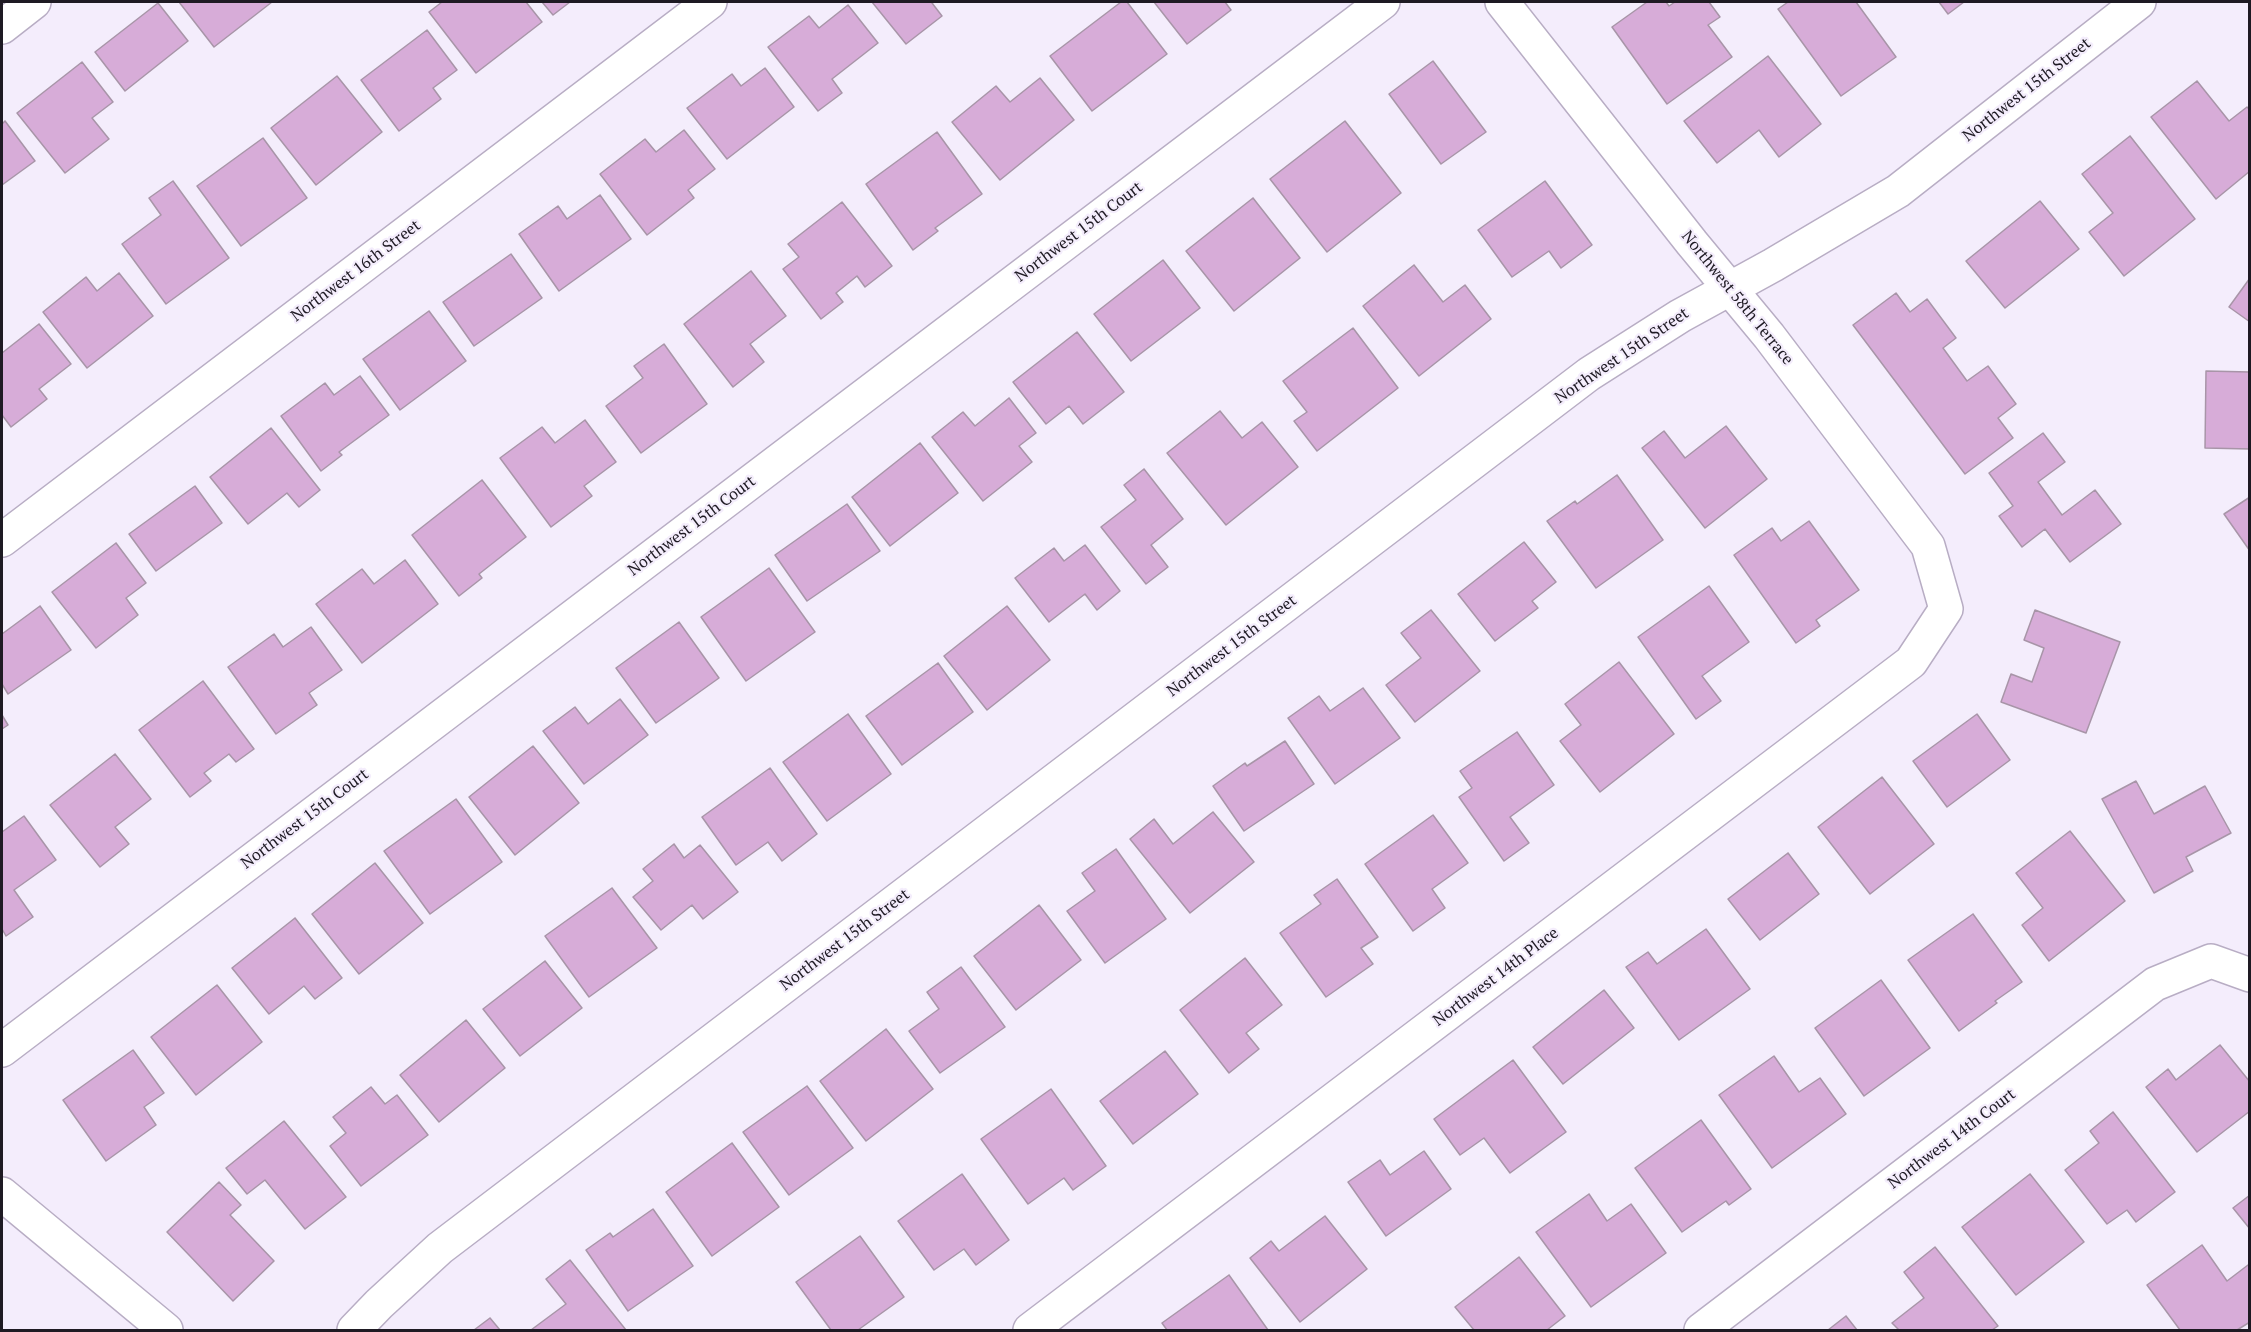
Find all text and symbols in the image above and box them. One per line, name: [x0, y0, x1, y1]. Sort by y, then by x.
street label: Northwest 15th Street: [1959, 34, 2095, 146]
street label: Northwest 15th Court: [1011, 178, 1147, 286]
street label: Northwest 16th Street: [287, 216, 425, 326]
street label: Northwest 58th Terrace: [1677, 227, 1797, 369]
street label: Northwest 15th Street: [1551, 304, 1693, 408]
street label: Northwest 15th Court: [624, 472, 760, 580]
street label: Northwest 15th Street: [1163, 591, 1301, 701]
street label: Northwest 15th Court: [237, 765, 373, 873]
street label: Northwest 15th Street: [776, 885, 914, 995]
street label: Northwest 14th Place: [1429, 924, 1563, 1030]
street label: Northwest 14th Court: [1884, 1085, 2020, 1193]

